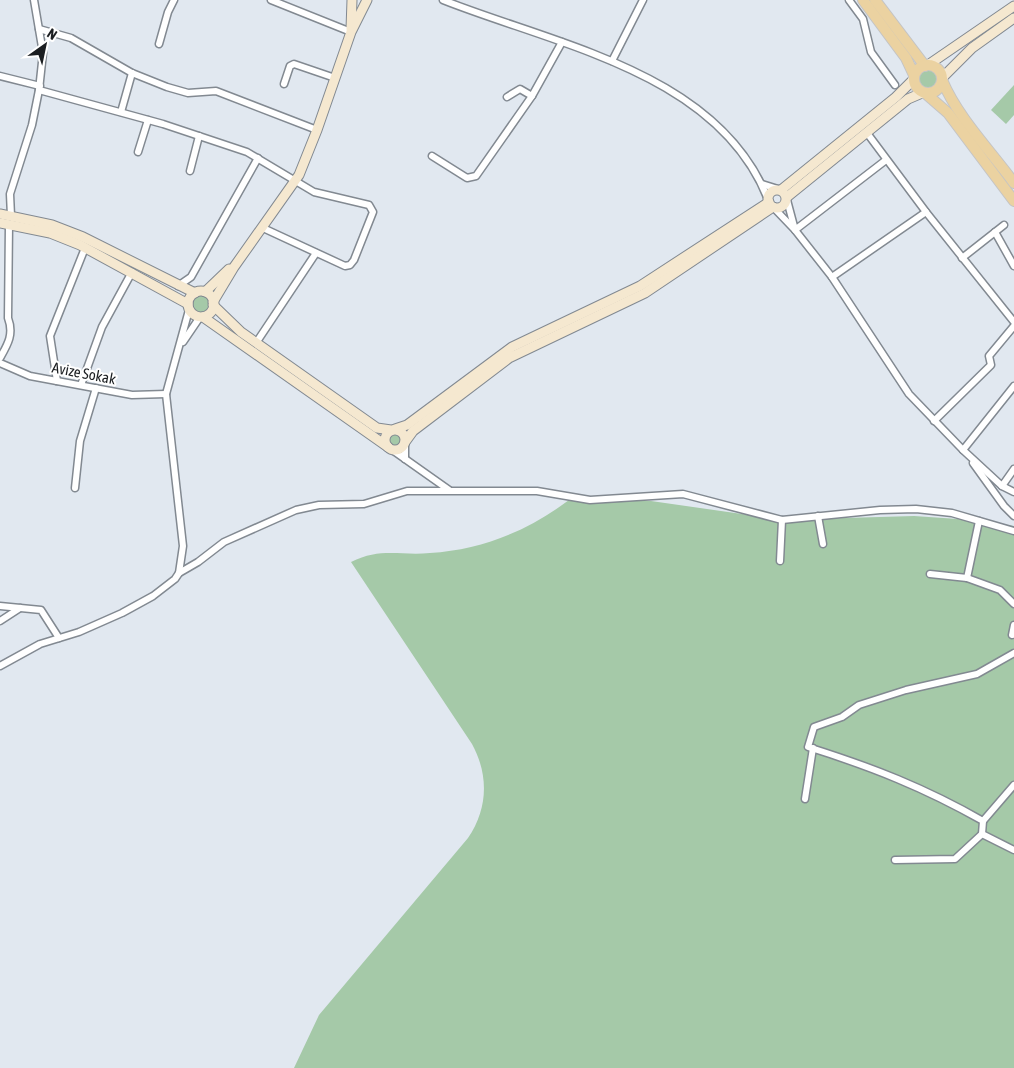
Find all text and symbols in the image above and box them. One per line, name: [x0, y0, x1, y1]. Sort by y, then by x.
north arrow: [20, 20, 70, 70]
text: N: [44, 25, 60, 43]
street label: Avize Sokak: [51, 358, 118, 388]

